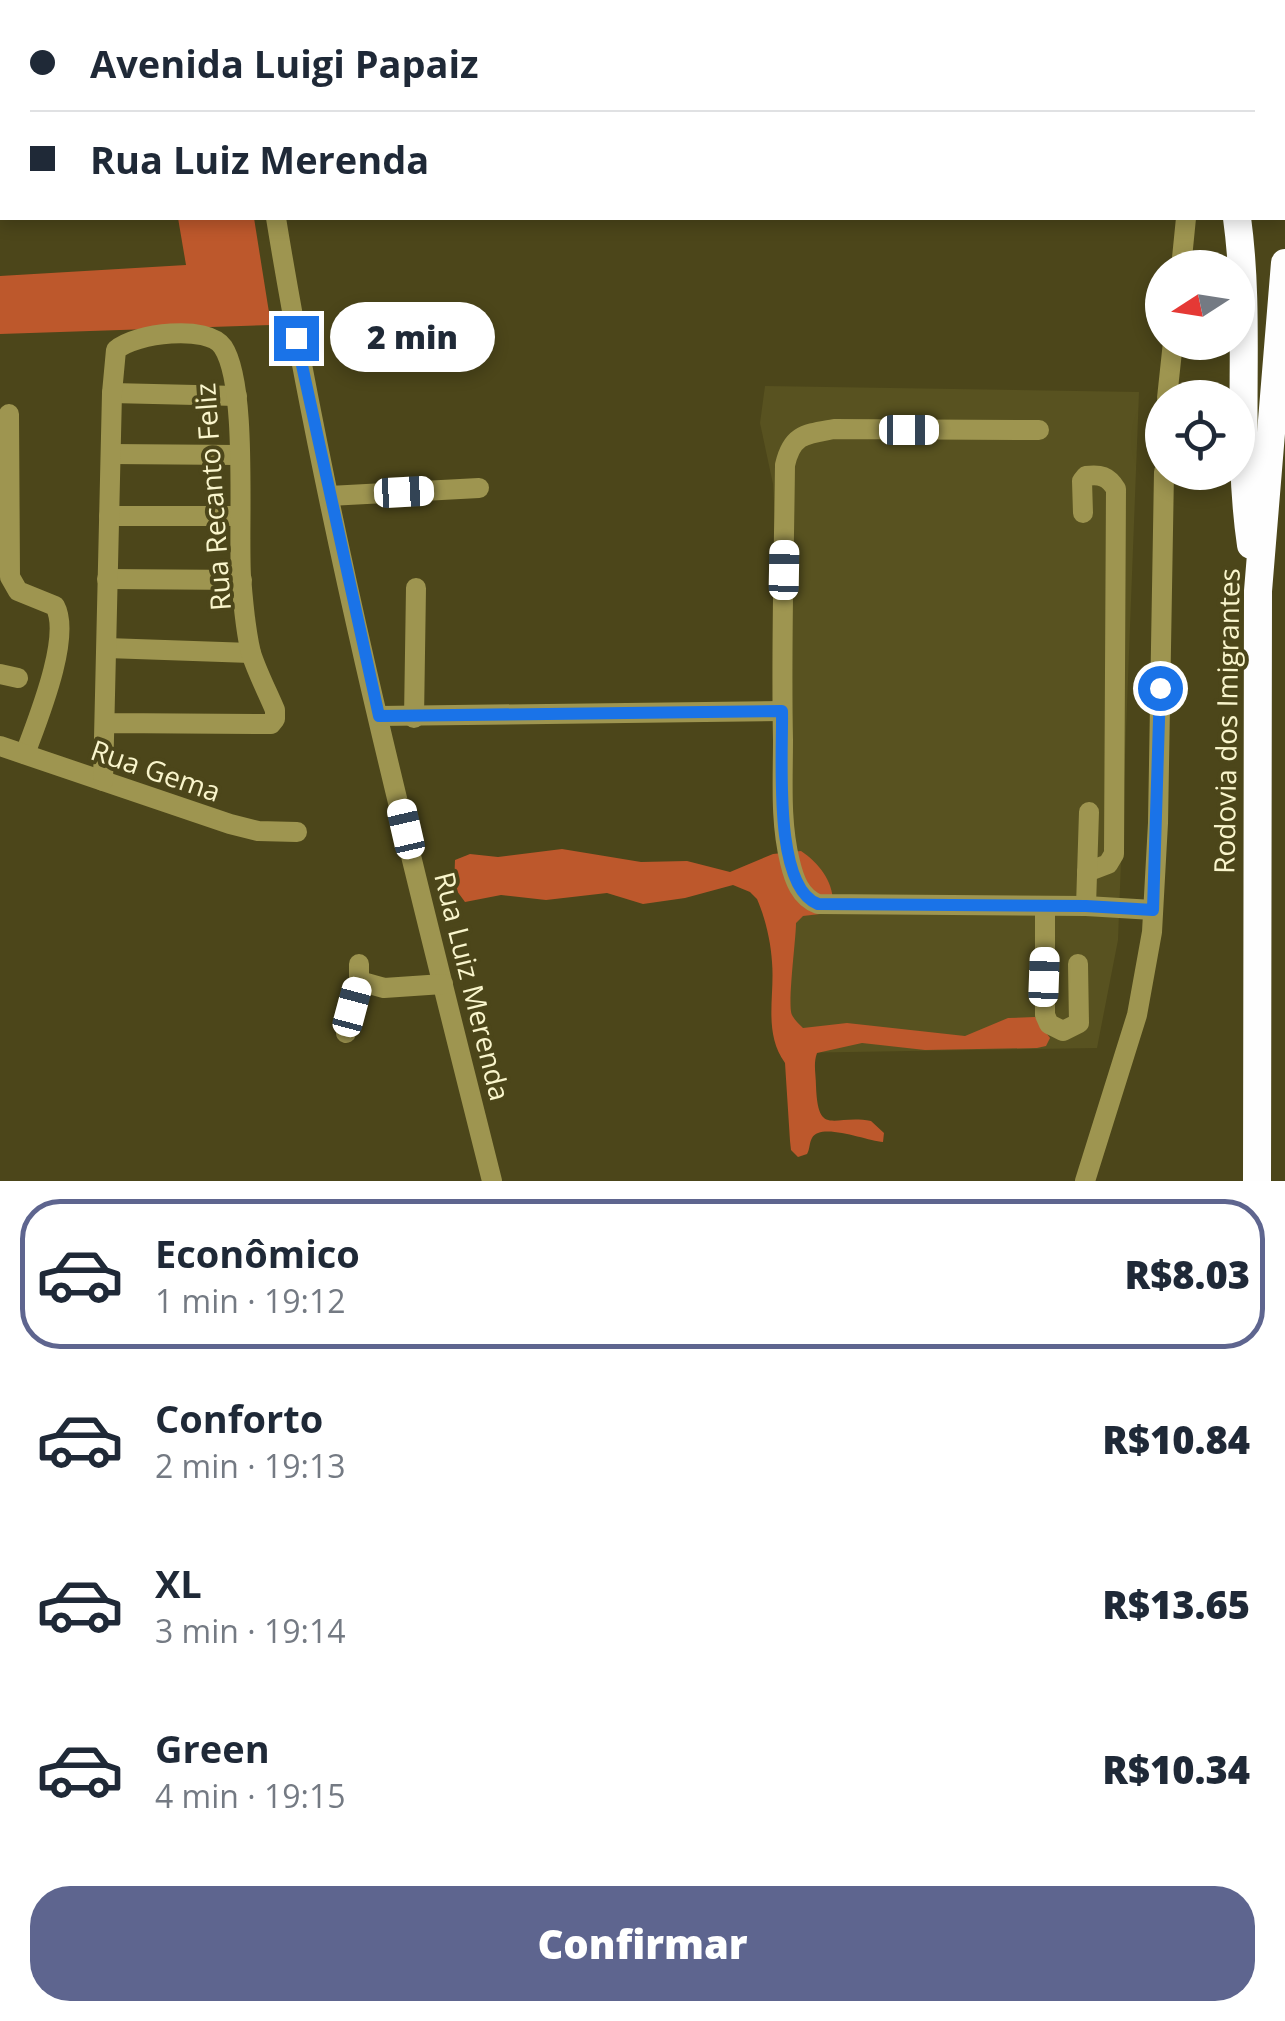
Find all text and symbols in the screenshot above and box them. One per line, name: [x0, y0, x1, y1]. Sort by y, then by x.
text: Avenida Luigi Papaiz: [90, 37, 479, 89]
text: Rua Luiz Merenda: [90, 133, 429, 185]
north arrow: [1145, 250, 1255, 360]
map controls: [1145, 250, 1255, 490]
callout: 2 min: [331, 303, 496, 373]
text: 2 min: [367, 315, 458, 358]
route end: [274, 316, 319, 361]
button: locate: [1145, 380, 1255, 490]
street label: Rua Recanto Feliz: [185, 382, 239, 612]
car: [879, 415, 939, 445]
car: [373, 475, 435, 509]
car: [768, 540, 800, 600]
street label: Rodovia dos Imigrantes: [1204, 568, 1248, 874]
route start: [1138, 666, 1183, 711]
street label: Rua Gema: [86, 730, 226, 810]
car: [385, 796, 427, 862]
street label: Rua Luiz Merenda: [426, 868, 520, 1104]
car: [1028, 946, 1060, 1008]
car: [330, 974, 374, 1040]
text: Econômico: [155, 1227, 360, 1279]
icon: car: [35, 1229, 125, 1319]
text: R$8.03: [1125, 1248, 1250, 1300]
text: 1 min · 19:12: [155, 1279, 346, 1322]
text: Conforto: [155, 1392, 323, 1444]
icon: car: [35, 1394, 125, 1484]
text: R$10.84: [1102, 1413, 1250, 1465]
text: 2 min · 19:13: [155, 1444, 346, 1487]
text: XL: [155, 1557, 202, 1609]
icon: car: [35, 1559, 125, 1649]
text: R$13.65: [1102, 1578, 1250, 1630]
text: 3 min · 19:14: [155, 1609, 346, 1652]
text: Green: [155, 1722, 270, 1774]
icon: car: [35, 1724, 125, 1814]
text: R$10.34: [1102, 1743, 1250, 1795]
text: 4 min · 19:15: [155, 1774, 346, 1817]
button: Confirmar: [30, 1886, 1255, 2001]

